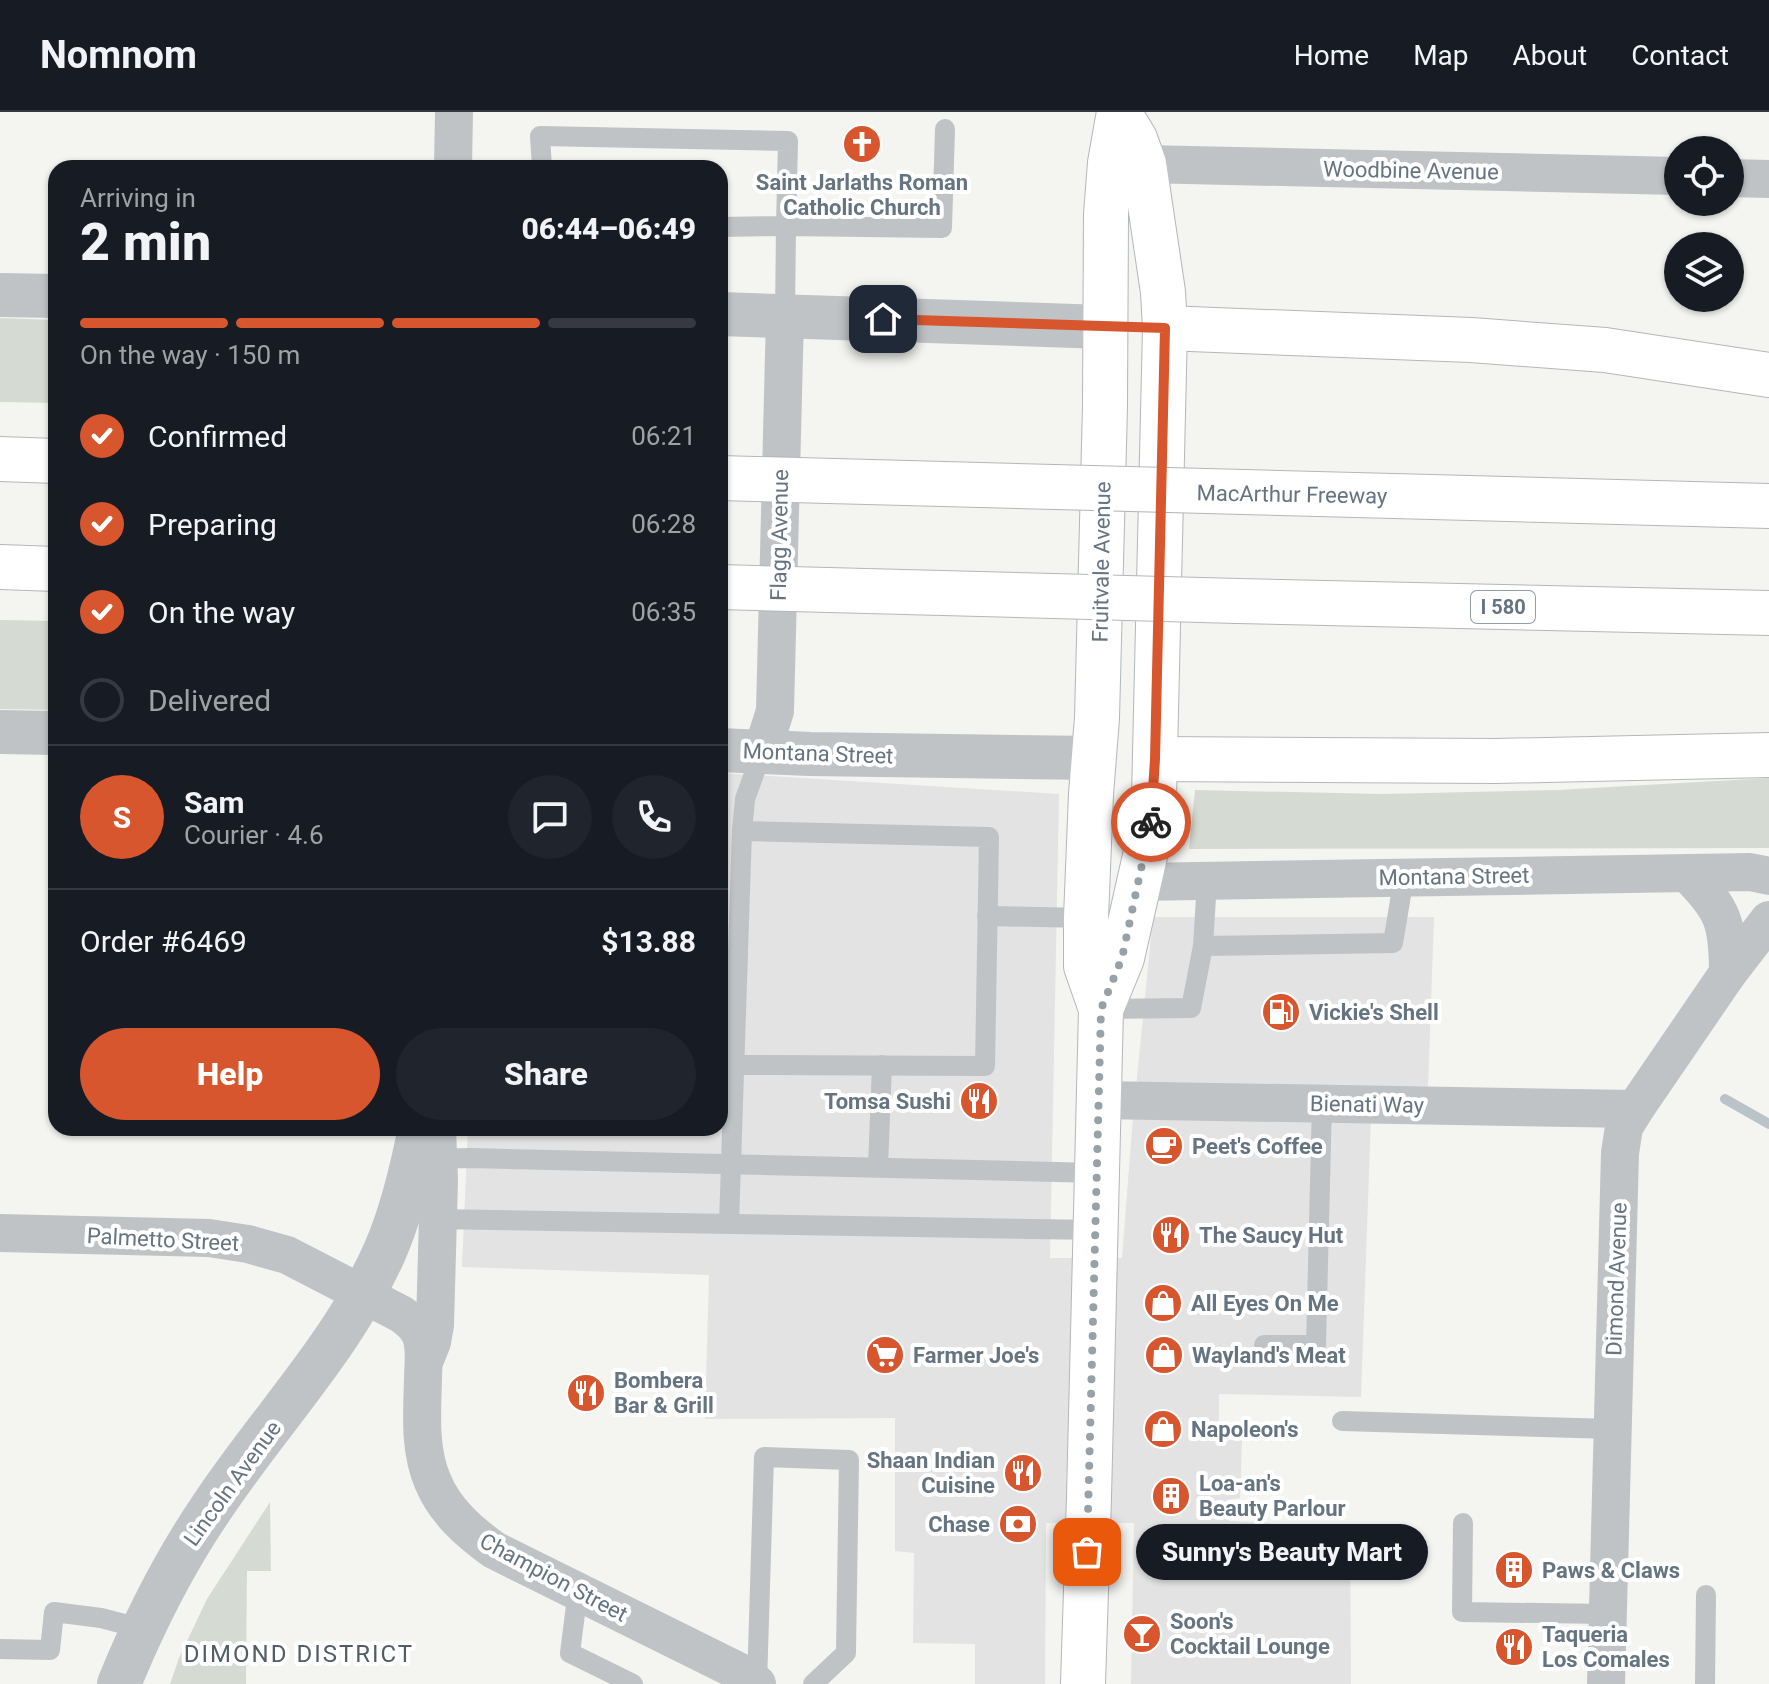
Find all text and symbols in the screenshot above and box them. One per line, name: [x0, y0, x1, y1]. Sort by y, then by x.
text: Nomnom: [40, 33, 197, 77]
text: Home: [1294, 39, 1369, 72]
text: Map: [1413, 39, 1469, 72]
text: About: [1513, 39, 1587, 72]
text: Contact: [1631, 39, 1729, 72]
church icon: Saint Jarlaths Roman Catholic Church: [841, 123, 883, 165]
map controls: [1664, 136, 1744, 312]
button: locate: [1664, 136, 1744, 216]
street label: Woodbine Avenue: [1323, 156, 1499, 185]
place label: Saint Jarlaths Roman Catholic Church: [756, 170, 968, 220]
text: Arriving in: [80, 183, 196, 213]
text: 06:44–06:49: [521, 211, 696, 246]
text: 2 min: [80, 212, 211, 273]
button: layers: [1664, 232, 1744, 312]
pin: [849, 285, 917, 353]
icon: home: [861, 297, 905, 341]
text: On the way · 150 m: [80, 340, 300, 370]
icon: check: [80, 414, 124, 458]
text: Confirmed: [148, 419, 287, 454]
text: 06:21: [631, 421, 696, 451]
street label: Flagg Avenue: [766, 469, 793, 601]
street label: MacArthur Freeway: [1196, 480, 1388, 509]
street label: Fruitvale Avenue: [1088, 481, 1115, 643]
icon: check: [80, 502, 124, 546]
text: Preparing: [148, 507, 277, 542]
text: 06:28: [631, 509, 696, 539]
icon: check: [80, 590, 124, 634]
road number: I 580: [1471, 591, 1535, 623]
text: On the way: [148, 595, 295, 630]
text: 06:35: [631, 597, 696, 627]
text: Delivered: [148, 683, 271, 718]
street label: Montana Street: [742, 738, 894, 769]
button: chat: [508, 775, 592, 859]
button: phone: [612, 775, 696, 859]
courier: [1111, 782, 1191, 862]
text: Sam: [184, 785, 245, 820]
text: S: [113, 800, 131, 835]
icon: bike: [1129, 800, 1173, 844]
text: Courier · 4.6: [184, 820, 324, 850]
street label: Montana Street: [1378, 863, 1530, 890]
text: Order #6469: [80, 924, 247, 959]
text: $13.88: [601, 924, 696, 959]
fuel station icon: Vickie's Shell: [1260, 991, 1302, 1033]
place label: Vickie's Shell: [1309, 1000, 1439, 1025]
button: Help: [80, 1028, 380, 1120]
button: Share: [396, 1028, 696, 1120]
restaurant icon: Tomsa Sushi: [958, 1080, 1000, 1122]
place label: Tomsa Sushi: [824, 1089, 951, 1114]
street label: Bienati Way: [1310, 1091, 1425, 1118]
cafe icon: Peet's Coffee: [1143, 1125, 1185, 1167]
place label: Peet's Coffee: [1192, 1134, 1323, 1159]
street label: Dimond Avenue: [1601, 1202, 1632, 1356]
restaurant icon: The Saucy Hut: [1150, 1214, 1192, 1256]
street label: Palmetto Street: [86, 1223, 240, 1256]
place label: The Saucy Hut: [1199, 1223, 1344, 1248]
shop icon: All Eyes On Me: [1142, 1282, 1184, 1324]
place label: All Eyes On Me: [1191, 1291, 1339, 1316]
supermarket icon: Farmer Joe's: [864, 1334, 906, 1376]
shop icon: Wayland's Meat: [1143, 1334, 1185, 1376]
place label: Farmer Joe's: [913, 1343, 1039, 1368]
place label: Wayland's Meat: [1192, 1343, 1346, 1368]
place label: Bombera Bar & Grill: [614, 1368, 714, 1418]
restaurant icon: Bombera Bar & Grill: [565, 1372, 607, 1414]
shop icon: Napoleon's: [1142, 1408, 1184, 1450]
street label: Lincoln Avenue: [179, 1416, 286, 1551]
place label: Napoleon's: [1191, 1417, 1299, 1442]
place label: Shaan Indian Cuisine: [867, 1448, 995, 1498]
restaurant icon: Shaan Indian Cuisine: [1002, 1452, 1044, 1494]
place label: Loa-an's Beauty Parlour: [1199, 1471, 1346, 1521]
building icon: Loa-an's Beauty Parlour: [1150, 1475, 1192, 1517]
bank icon: Chase: [997, 1503, 1039, 1545]
place label: Chase: [928, 1512, 990, 1537]
pin: [1053, 1518, 1121, 1586]
callout: Sunny's Beauty Mart: [1135, 1524, 1427, 1580]
street label: Champion Street: [476, 1528, 632, 1627]
icon: bag: [1065, 1530, 1109, 1574]
text: Sunny's Beauty Mart: [1162, 1537, 1402, 1567]
building icon: Paws & Claws: [1493, 1549, 1535, 1591]
place label: Paws & Claws: [1542, 1558, 1680, 1583]
place label: Soon's Cocktail Lounge: [1170, 1609, 1330, 1659]
bar icon: Soon's Cocktail Lounge: [1121, 1613, 1163, 1655]
place label: Taqueria Los Comales: [1542, 1622, 1670, 1672]
restaurant icon: Taqueria Los Comales: [1493, 1626, 1535, 1668]
district label: DIMOND DISTRICT: [184, 1640, 414, 1668]

